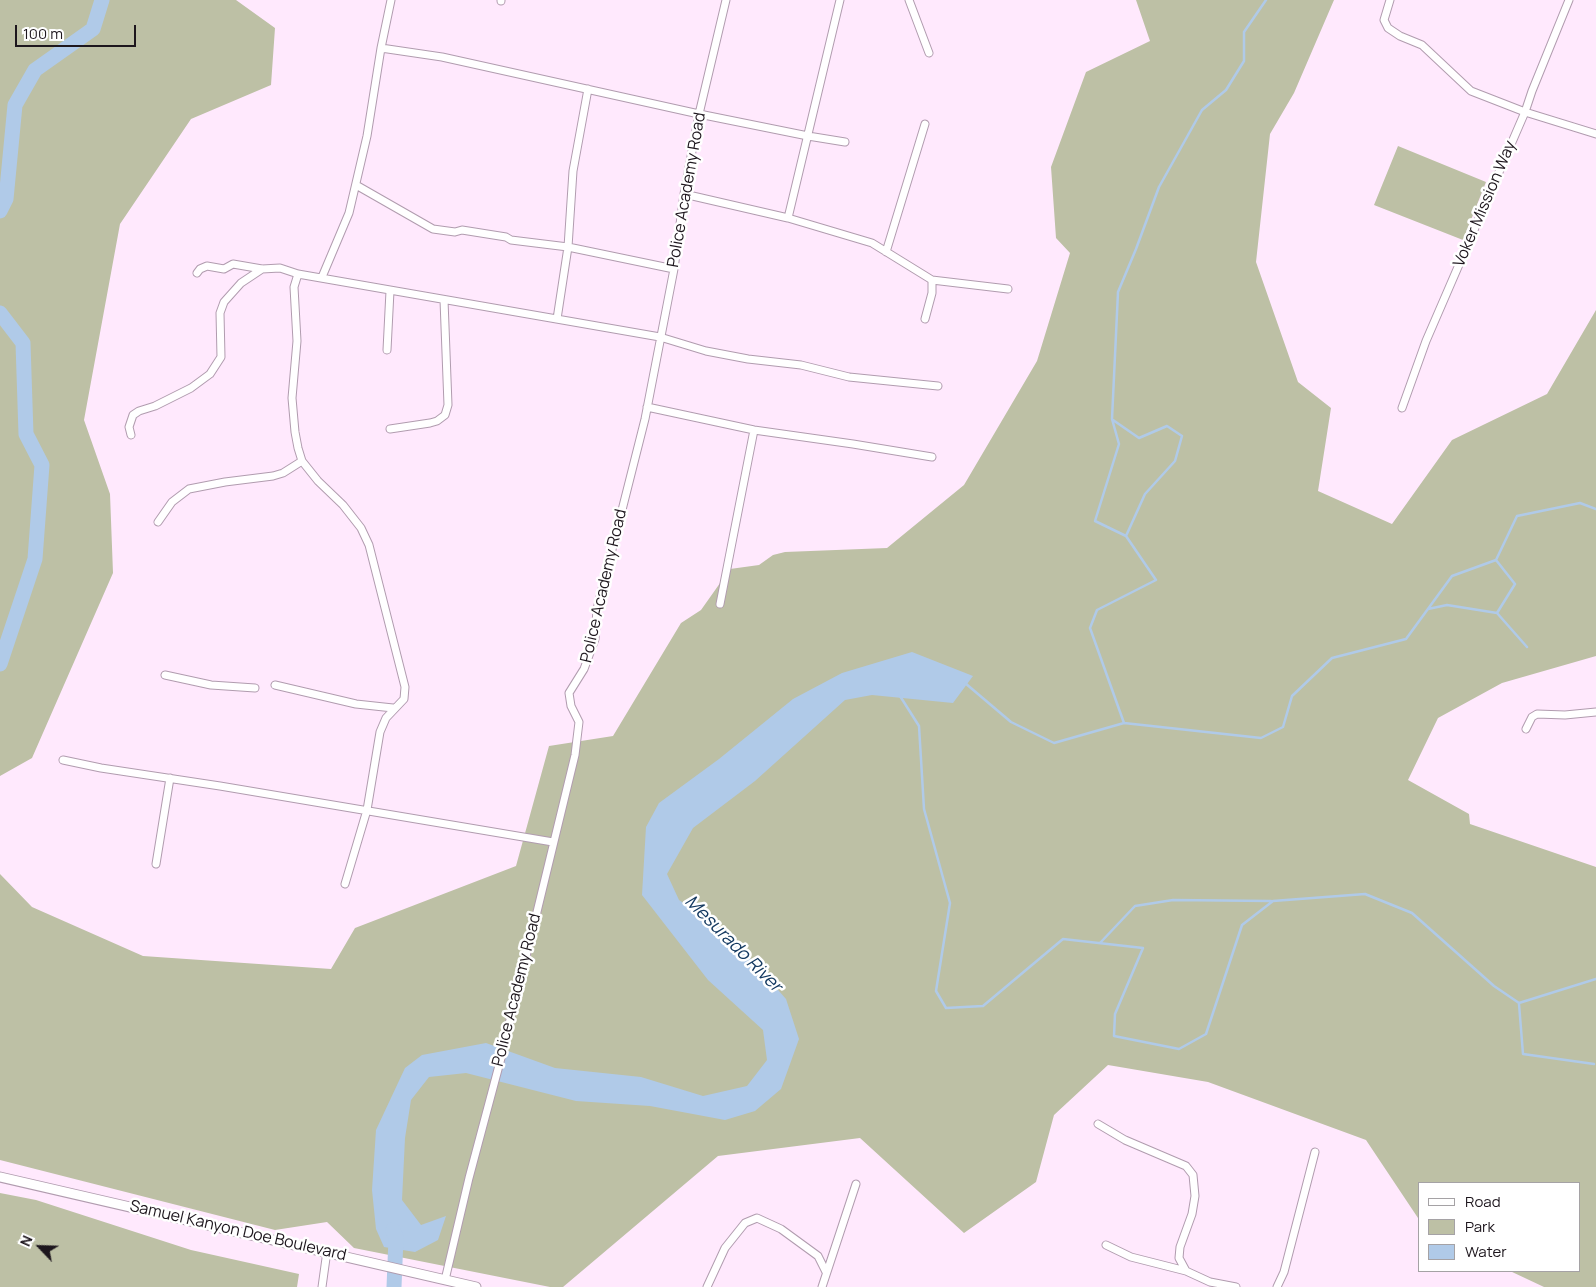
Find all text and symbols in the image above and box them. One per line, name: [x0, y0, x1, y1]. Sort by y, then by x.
scale bar: [18, 15, 139, 47]
text: 100 m: [23, 23, 63, 44]
street label: Police Academy Road: [664, 111, 710, 269]
street label: Voker Mission Way: [1450, 138, 1520, 270]
street label: Police Academy Road: [577, 507, 631, 665]
water label: Mesurado River: [680, 891, 786, 997]
street label: Police Academy Road: [489, 912, 545, 1068]
legend: [1418, 1182, 1581, 1272]
text: Road: [1465, 1191, 1501, 1212]
street label: Samuel Kanyon Doe Boulevard: [128, 1197, 348, 1265]
text: Park: [1465, 1216, 1495, 1237]
north arrow: [15, 1222, 65, 1272]
text: N: [15, 1232, 37, 1249]
text: Water: [1465, 1241, 1507, 1262]

